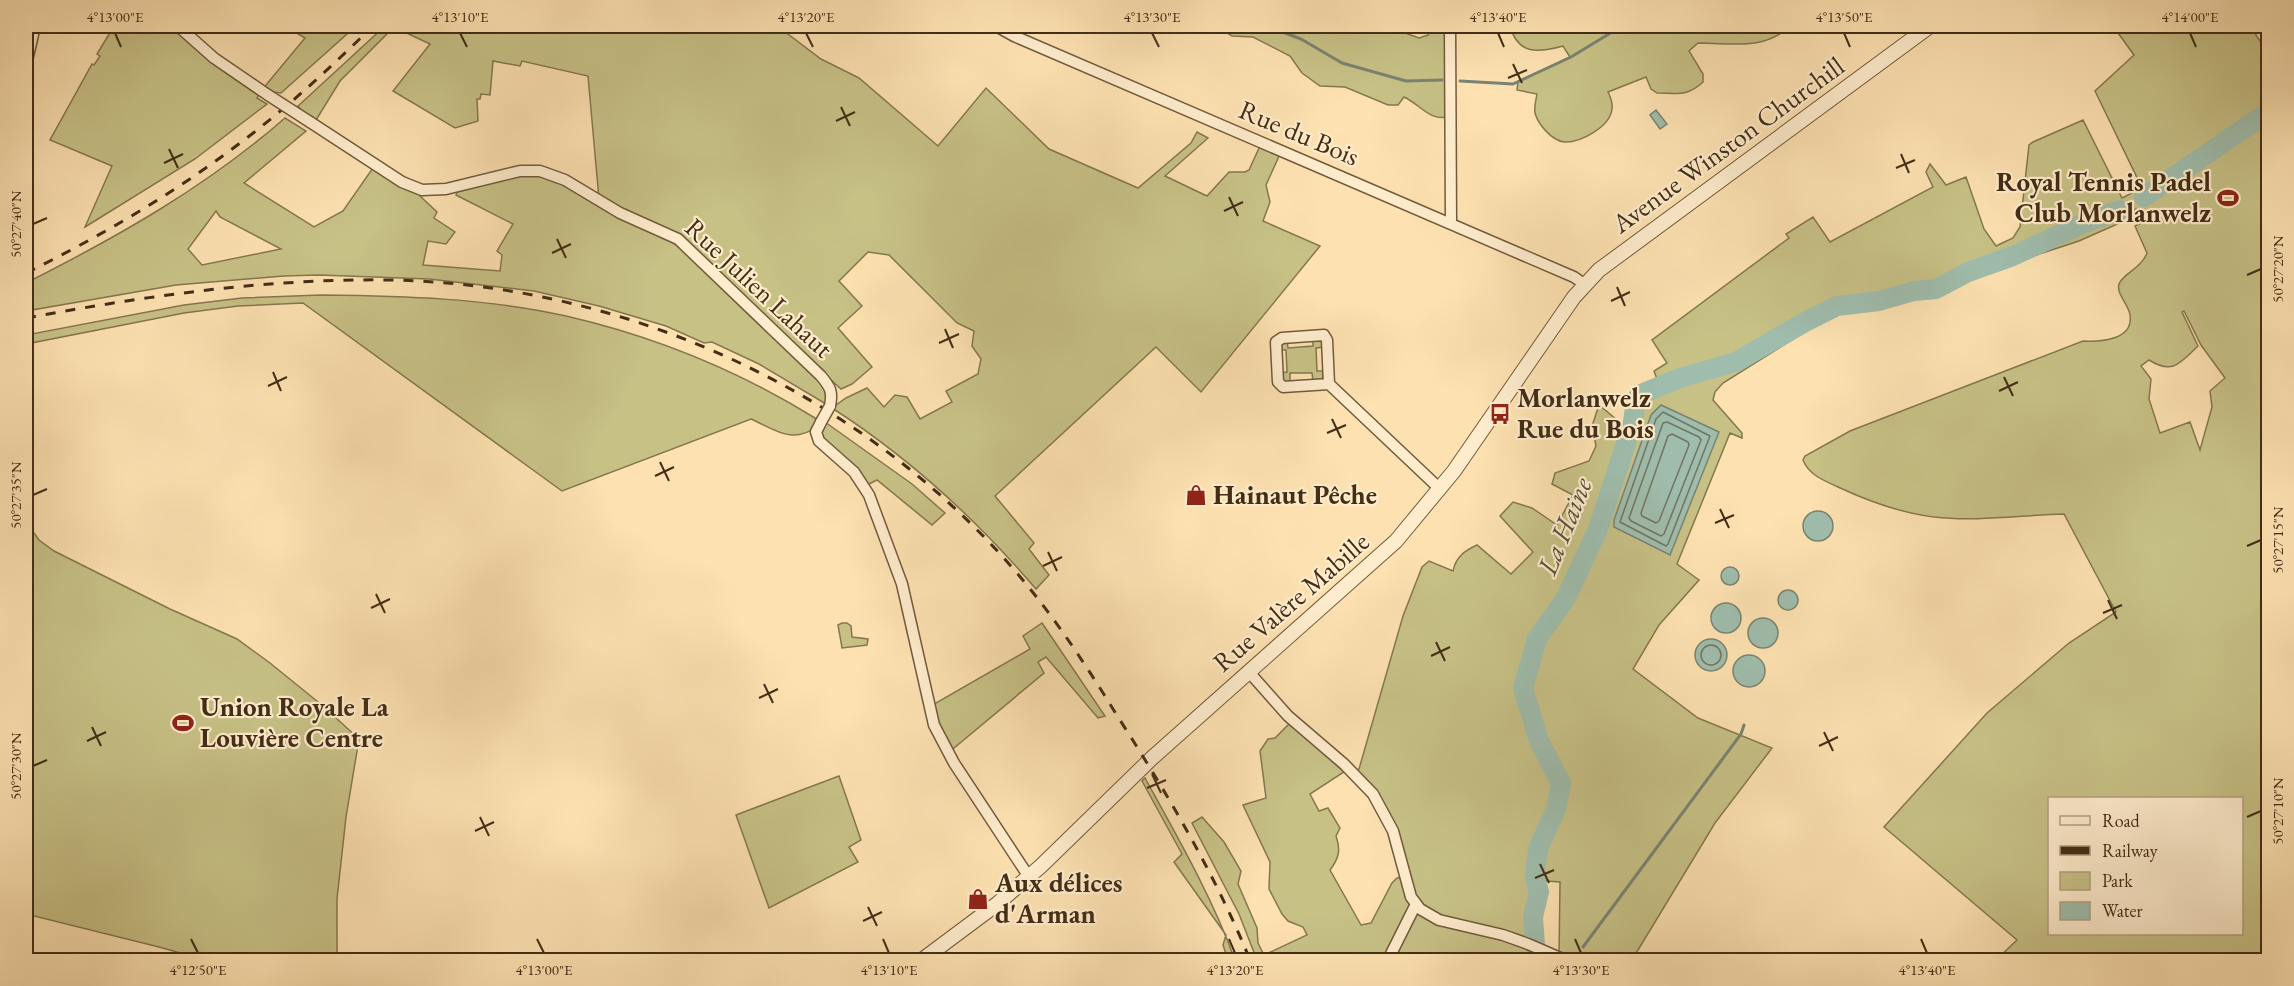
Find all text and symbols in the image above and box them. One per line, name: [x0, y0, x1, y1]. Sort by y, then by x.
text: 4°13'00"E: [87, 7, 144, 26]
text: 4°13'10"E: [432, 7, 489, 26]
text: 4°13'20"E: [778, 7, 835, 26]
text: 4°13'30"E: [1124, 7, 1181, 26]
text: 4°13'40"E: [1470, 7, 1527, 26]
text: 4°13'50"E: [1816, 7, 1873, 26]
text: 4°14'00"E: [2162, 7, 2219, 26]
street label: Avenue Winston Churchill: [1604, 48, 1851, 241]
street label: Rue du Bois: [1234, 92, 1365, 174]
place label: Royal Tennis Padel Club Morlanwelz: [1996, 164, 2211, 230]
sports icon: Royal Tennis Padel Club Morlanwelz: [2216, 186, 2240, 210]
text: 50°27'40"N: [6, 190, 25, 258]
street label: Rue Julien Lahaut: [678, 210, 841, 366]
text: 50°27'20"N: [2268, 235, 2287, 303]
place label: Morlanwelz Rue du Bois: [1517, 380, 1654, 446]
bus stop icon: Morlanwelz Rue du Bois: [1488, 402, 1512, 426]
text: 50°27'35"N: [6, 461, 25, 529]
water label: La Haine: [1528, 472, 1600, 581]
place label: Hainaut Pêche: [1213, 477, 1377, 512]
shop icon: Hainaut Pêche: [1184, 483, 1208, 507]
text: 50°27'15"N: [2268, 506, 2287, 574]
street label: Rue Valère Mabille: [1205, 524, 1376, 679]
place label: Union Royale La Louvière Centre: [200, 689, 389, 755]
sports icon: Union Royale La Louvière Centre: [171, 711, 195, 735]
text: 50°27'30"N: [6, 732, 25, 800]
text: 50°27'10"N: [2268, 777, 2287, 845]
legend: [2048, 797, 2243, 935]
text: Road: [2102, 809, 2141, 832]
text: Railway: [2102, 839, 2158, 862]
place label: Aux délices d'Arman: [994, 865, 1122, 931]
text: Park: [2102, 869, 2133, 892]
shop icon: Aux délices d'Arman: [966, 887, 990, 911]
text: Water: [2102, 899, 2143, 922]
text: 4°12'50"E: [170, 960, 227, 979]
text: 4°13'00"E: [516, 960, 573, 979]
text: 4°13'10"E: [861, 960, 918, 979]
text: 4°13'20"E: [1207, 960, 1264, 979]
text: 4°13'30"E: [1553, 960, 1610, 979]
text: 4°13'40"E: [1899, 960, 1956, 979]

